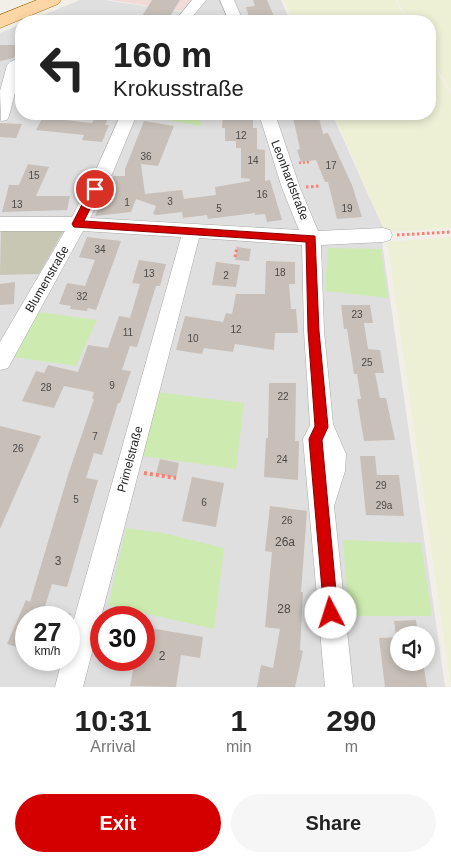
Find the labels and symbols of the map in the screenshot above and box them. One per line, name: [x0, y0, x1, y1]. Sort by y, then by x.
house number: 12: [235, 130, 247, 141]
street label: Leonhardstraße: [268, 138, 312, 222]
house number: 36: [140, 151, 152, 162]
house number: 14: [247, 155, 259, 166]
house number: 17: [325, 160, 337, 171]
pin: [74, 168, 116, 210]
house number: 15: [28, 170, 40, 181]
house number: 16: [256, 189, 268, 200]
house number: 3: [167, 196, 173, 207]
house number: 1: [124, 197, 130, 208]
house number: 13: [11, 199, 23, 210]
house number: 5: [216, 203, 222, 214]
house number: 19: [341, 203, 353, 214]
street label: Blumenstraße: [22, 243, 72, 315]
house number: 34: [94, 244, 106, 255]
house number: 18: [274, 267, 286, 278]
house number: 13: [143, 268, 155, 279]
house number: 2: [223, 270, 229, 281]
house number: 32: [76, 291, 88, 302]
house number: 23: [351, 309, 363, 320]
house number: 12: [230, 324, 242, 335]
house number: 11: [123, 327, 134, 338]
house number: 10: [187, 333, 199, 344]
house number: 25: [361, 357, 373, 368]
house number: 9: [109, 380, 115, 391]
house number: 28: [40, 382, 52, 393]
house number: 22: [277, 391, 289, 402]
street label: Primelstraße: [114, 424, 146, 494]
house number: 7: [92, 431, 98, 442]
house number: 26: [12, 443, 24, 454]
house number: 24: [276, 454, 288, 465]
house number: 29: [375, 480, 387, 491]
house number: 5: [73, 494, 79, 505]
house number: 6: [201, 497, 207, 508]
house number: 29a: [376, 500, 393, 511]
house number: 26: [281, 515, 293, 526]
house number: 26a: [275, 535, 295, 549]
house number: 3: [55, 554, 62, 568]
position arrow: [304, 586, 356, 638]
house number: 28: [277, 602, 291, 616]
speed limit sign: 30: [90, 606, 155, 671]
house number: 2: [159, 649, 166, 663]

